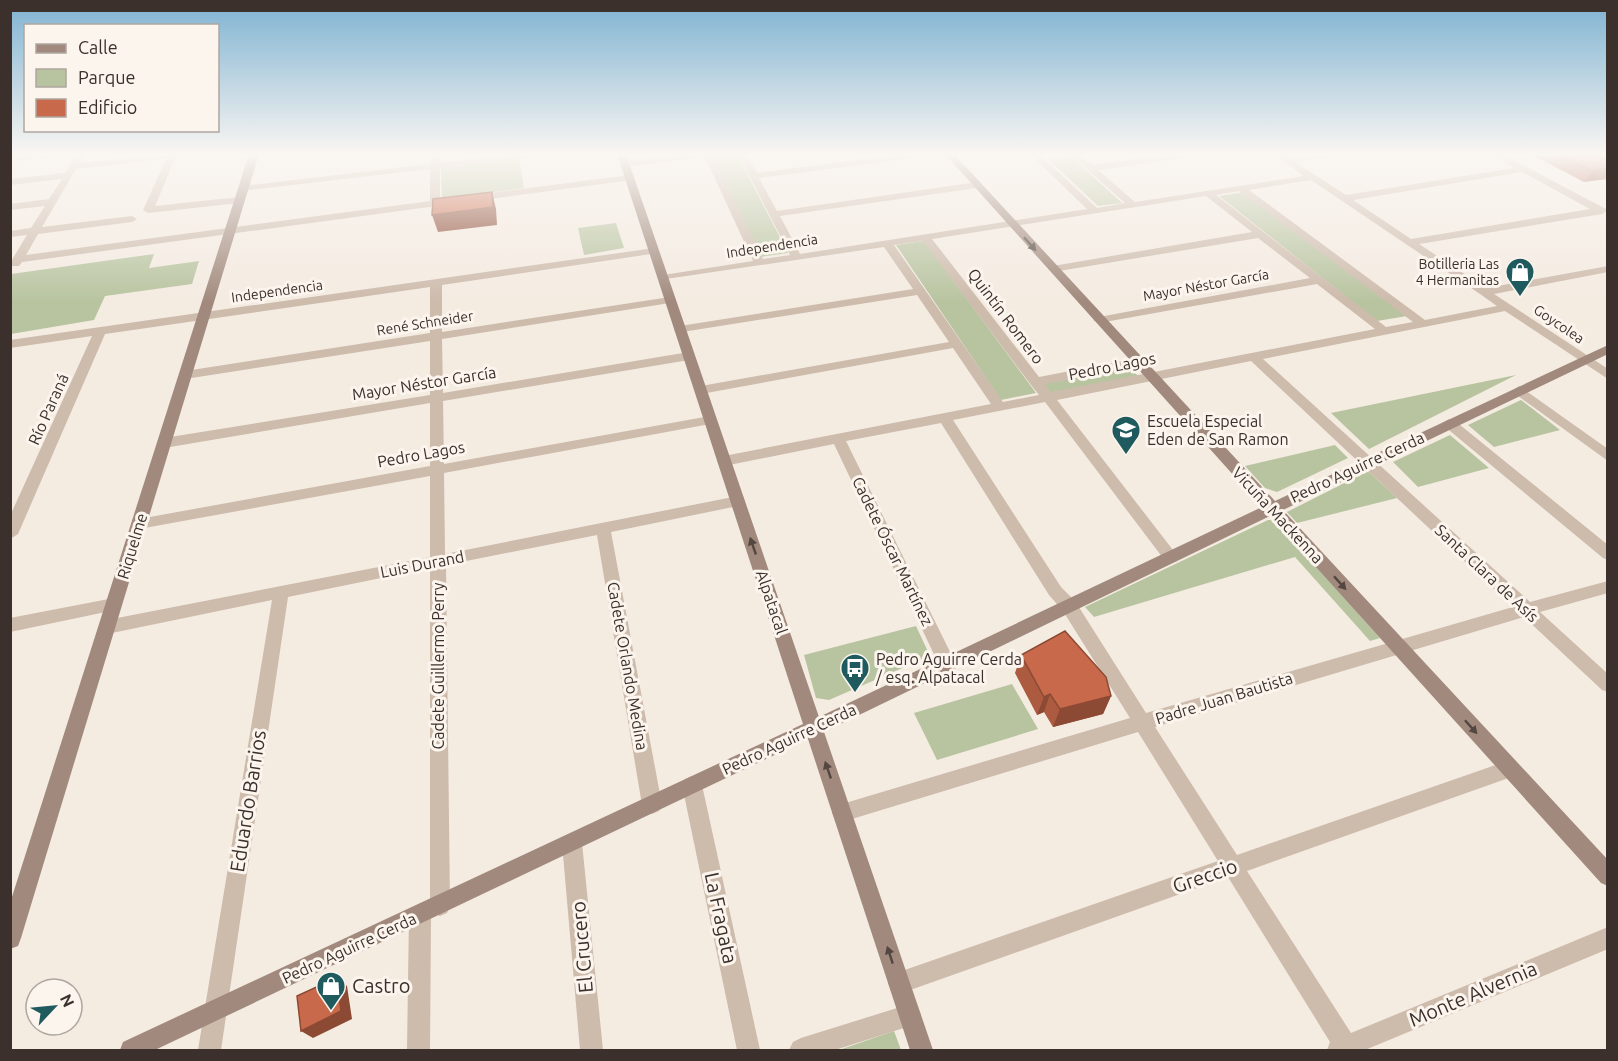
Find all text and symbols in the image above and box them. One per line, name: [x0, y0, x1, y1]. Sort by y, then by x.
legend: [24, 24, 219, 132]
text: Calle: [78, 37, 118, 57]
text: Parque: [78, 67, 135, 87]
text: Edificio: [78, 97, 137, 117]
street label: Independencia: [725, 231, 819, 261]
one-way arrow: [1023, 236, 1036, 251]
place label: Botilleria Las 4 Hermanitas: [1416, 256, 1499, 288]
shop icon: Botilleria Las 4 Hermanitas: [1504, 256, 1536, 298]
street label: Quintín Romero: [964, 265, 1048, 367]
street label: Mayor Néstor García: [1142, 266, 1270, 304]
street label: Independencia: [230, 277, 324, 305]
street label: Goycolea: [1531, 301, 1587, 347]
street label: René Schneider: [376, 307, 475, 339]
street label: Pedro Lagos: [1067, 349, 1157, 383]
street label: Mayor Néstor García: [351, 363, 497, 403]
street label: Río Paraná: [24, 371, 72, 447]
place label: Escuela Especial Eden de San Ramon: [1147, 412, 1289, 448]
school or university icon: Escuela Especial Eden de San Ramon: [1110, 414, 1142, 456]
street label: Pedro Aguirre Cerda: [1287, 428, 1427, 506]
street label: Pedro Lagos: [376, 437, 466, 471]
street label: Vicuña Mackenna: [1229, 463, 1327, 567]
street label: Cadete Óscar Martínez: [849, 473, 938, 628]
street label: Riquelme: [113, 511, 151, 581]
street label: Santa Clara de Asís: [1432, 521, 1542, 625]
one-way arrow: [747, 537, 757, 555]
street label: Luis Durand: [379, 547, 465, 581]
street label: Alpatacal: [753, 568, 791, 636]
one-way arrow: [1333, 575, 1346, 590]
street label: Cadete Orlando Medina: [604, 580, 652, 752]
street label: Cadete Guillermo Perry: [429, 582, 447, 750]
place label: Pedro Aguirre Cerda / esq. Alpatacal: [875, 650, 1022, 686]
bus stop icon: Pedro Aguirre Cerda / esq. Alpatacal: [839, 652, 871, 694]
street label: Padre Juan Bautista: [1153, 669, 1295, 727]
street label: Pedro Aguirre Cerda: [719, 700, 859, 778]
one-way arrow: [1464, 719, 1478, 733]
street label: Eduardo Barrios: [225, 728, 270, 874]
one-way arrow: [823, 761, 832, 779]
street label: Greccio: [1169, 854, 1240, 897]
street label: La Fragata: [701, 870, 742, 966]
street label: El Crucero: [566, 900, 597, 994]
street label: Pedro Aguirre Cerda: [279, 909, 419, 987]
one-way arrow: [885, 946, 894, 964]
street label: Monte Alvernia: [1405, 956, 1540, 1031]
shop icon: Castro: [315, 970, 347, 1012]
place label: Castro: [352, 974, 410, 997]
north arrow: [24, 977, 84, 1037]
text: N: [57, 991, 78, 1010]

